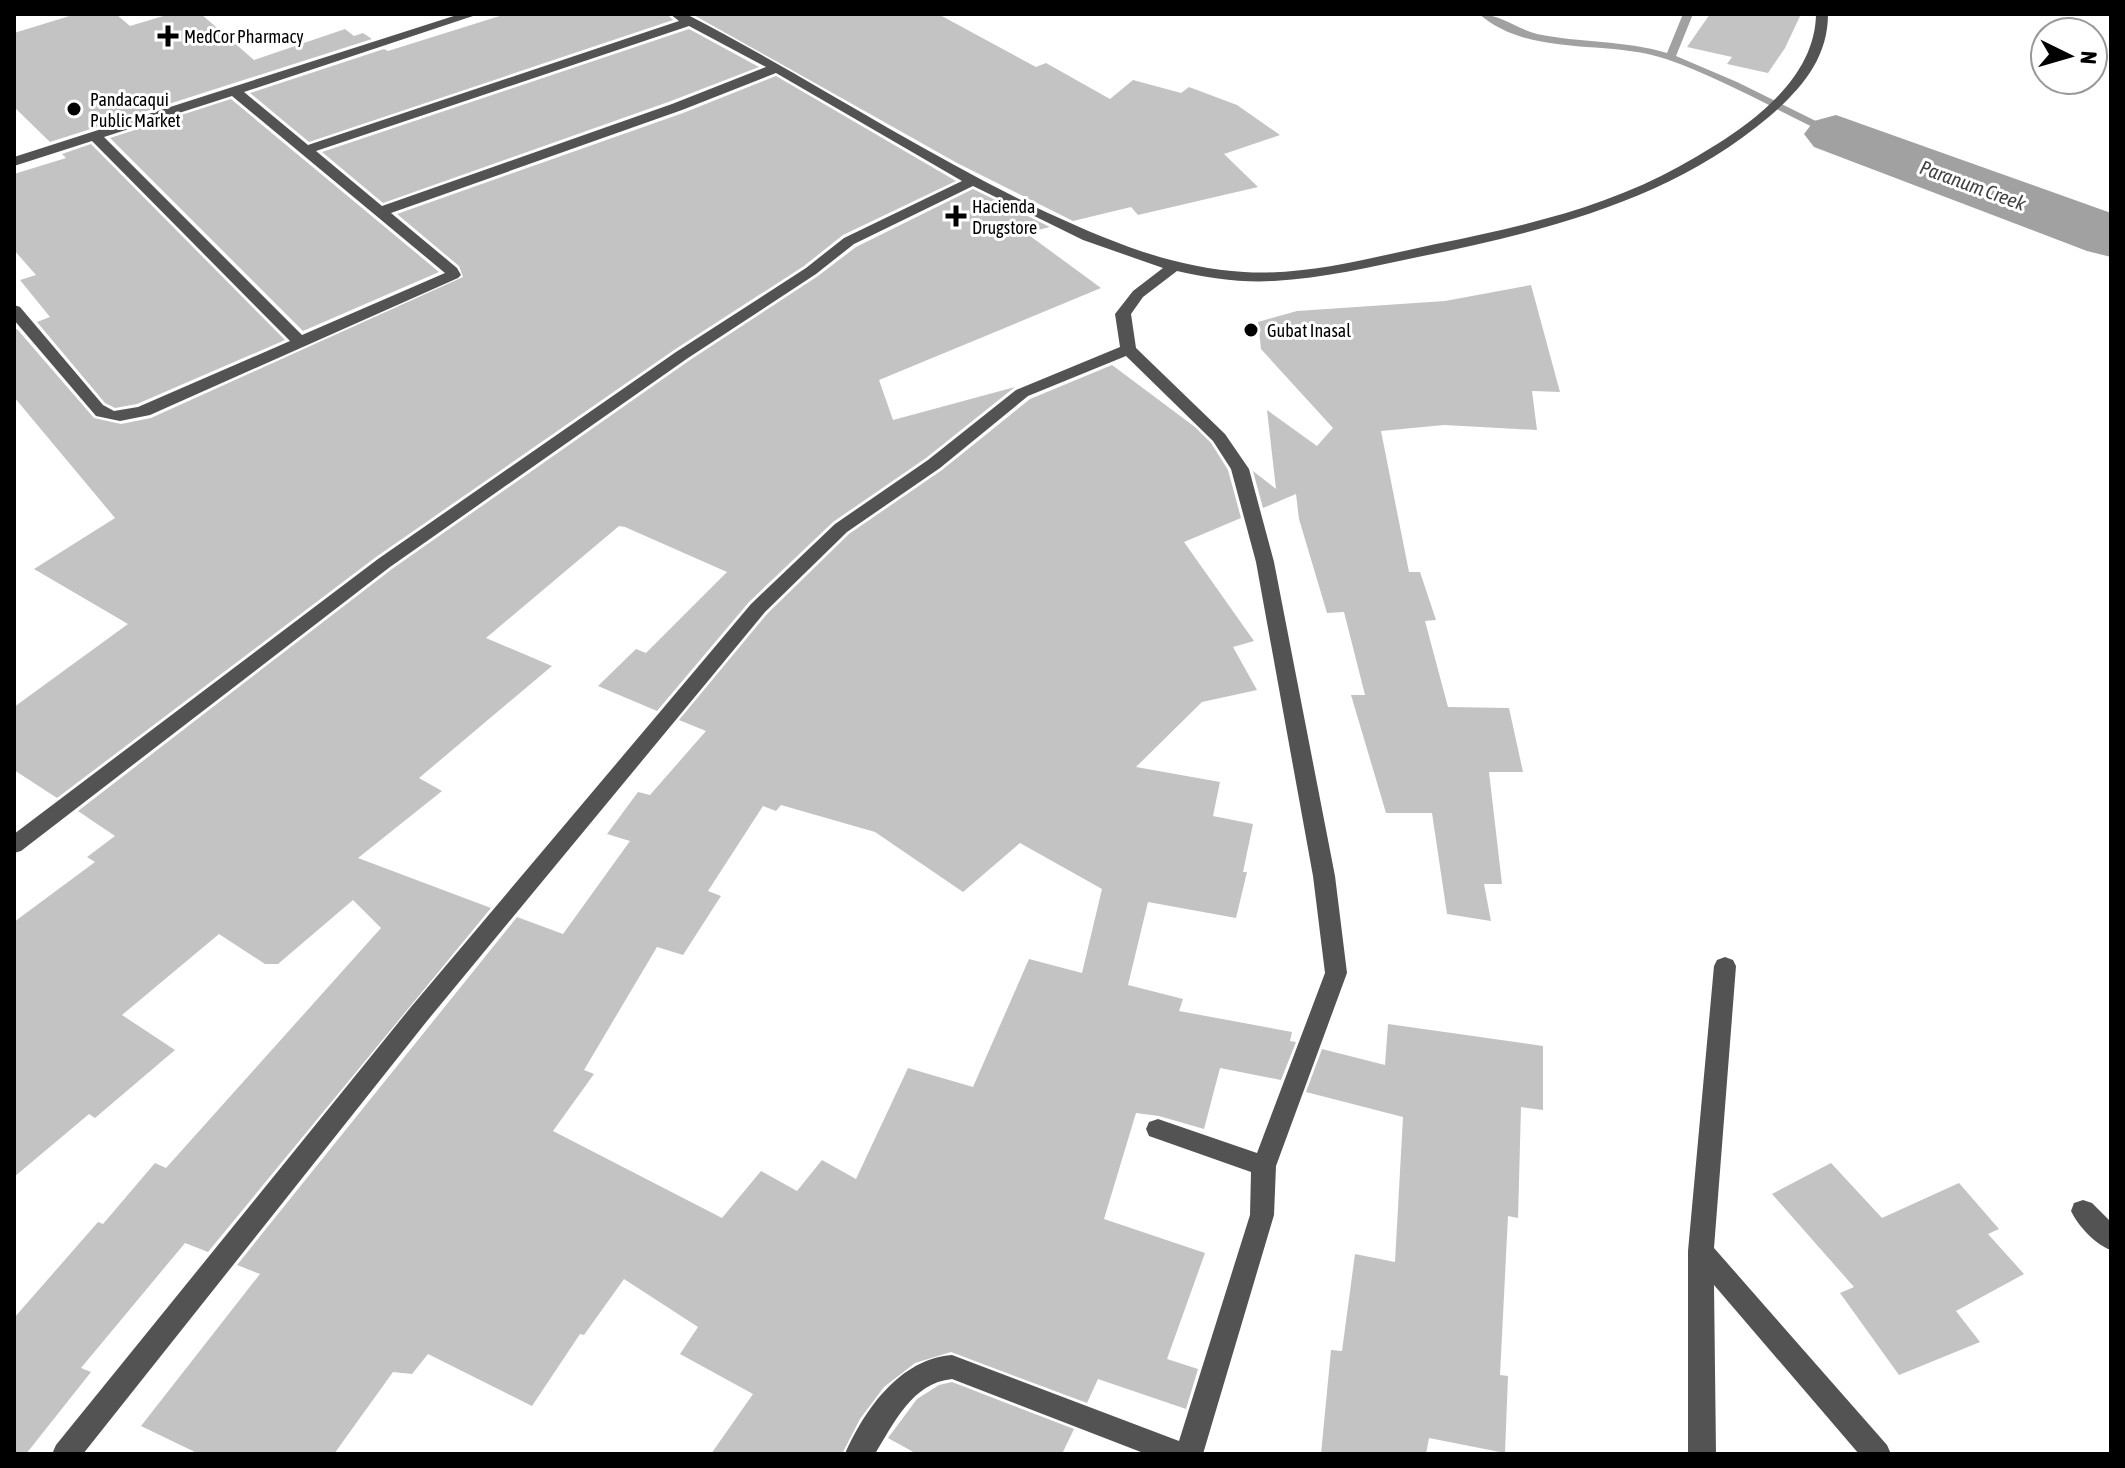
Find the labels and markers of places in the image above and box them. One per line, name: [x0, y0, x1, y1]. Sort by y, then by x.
place label: MedCor Pharmacy: [184, 26, 304, 47]
marker: MedCor Pharmacy: [159, 27, 177, 45]
place label: Pandacaqui Public Market: [90, 89, 181, 131]
marker: Pandacaqui Public Market: [65, 100, 83, 118]
place label: Hacienda Drugstore: [972, 196, 1037, 238]
marker: Hacienda Drugstore: [947, 207, 965, 225]
place label: Gubat Inasal: [1267, 320, 1351, 341]
marker: Gubat Inasal: [1242, 321, 1260, 339]

